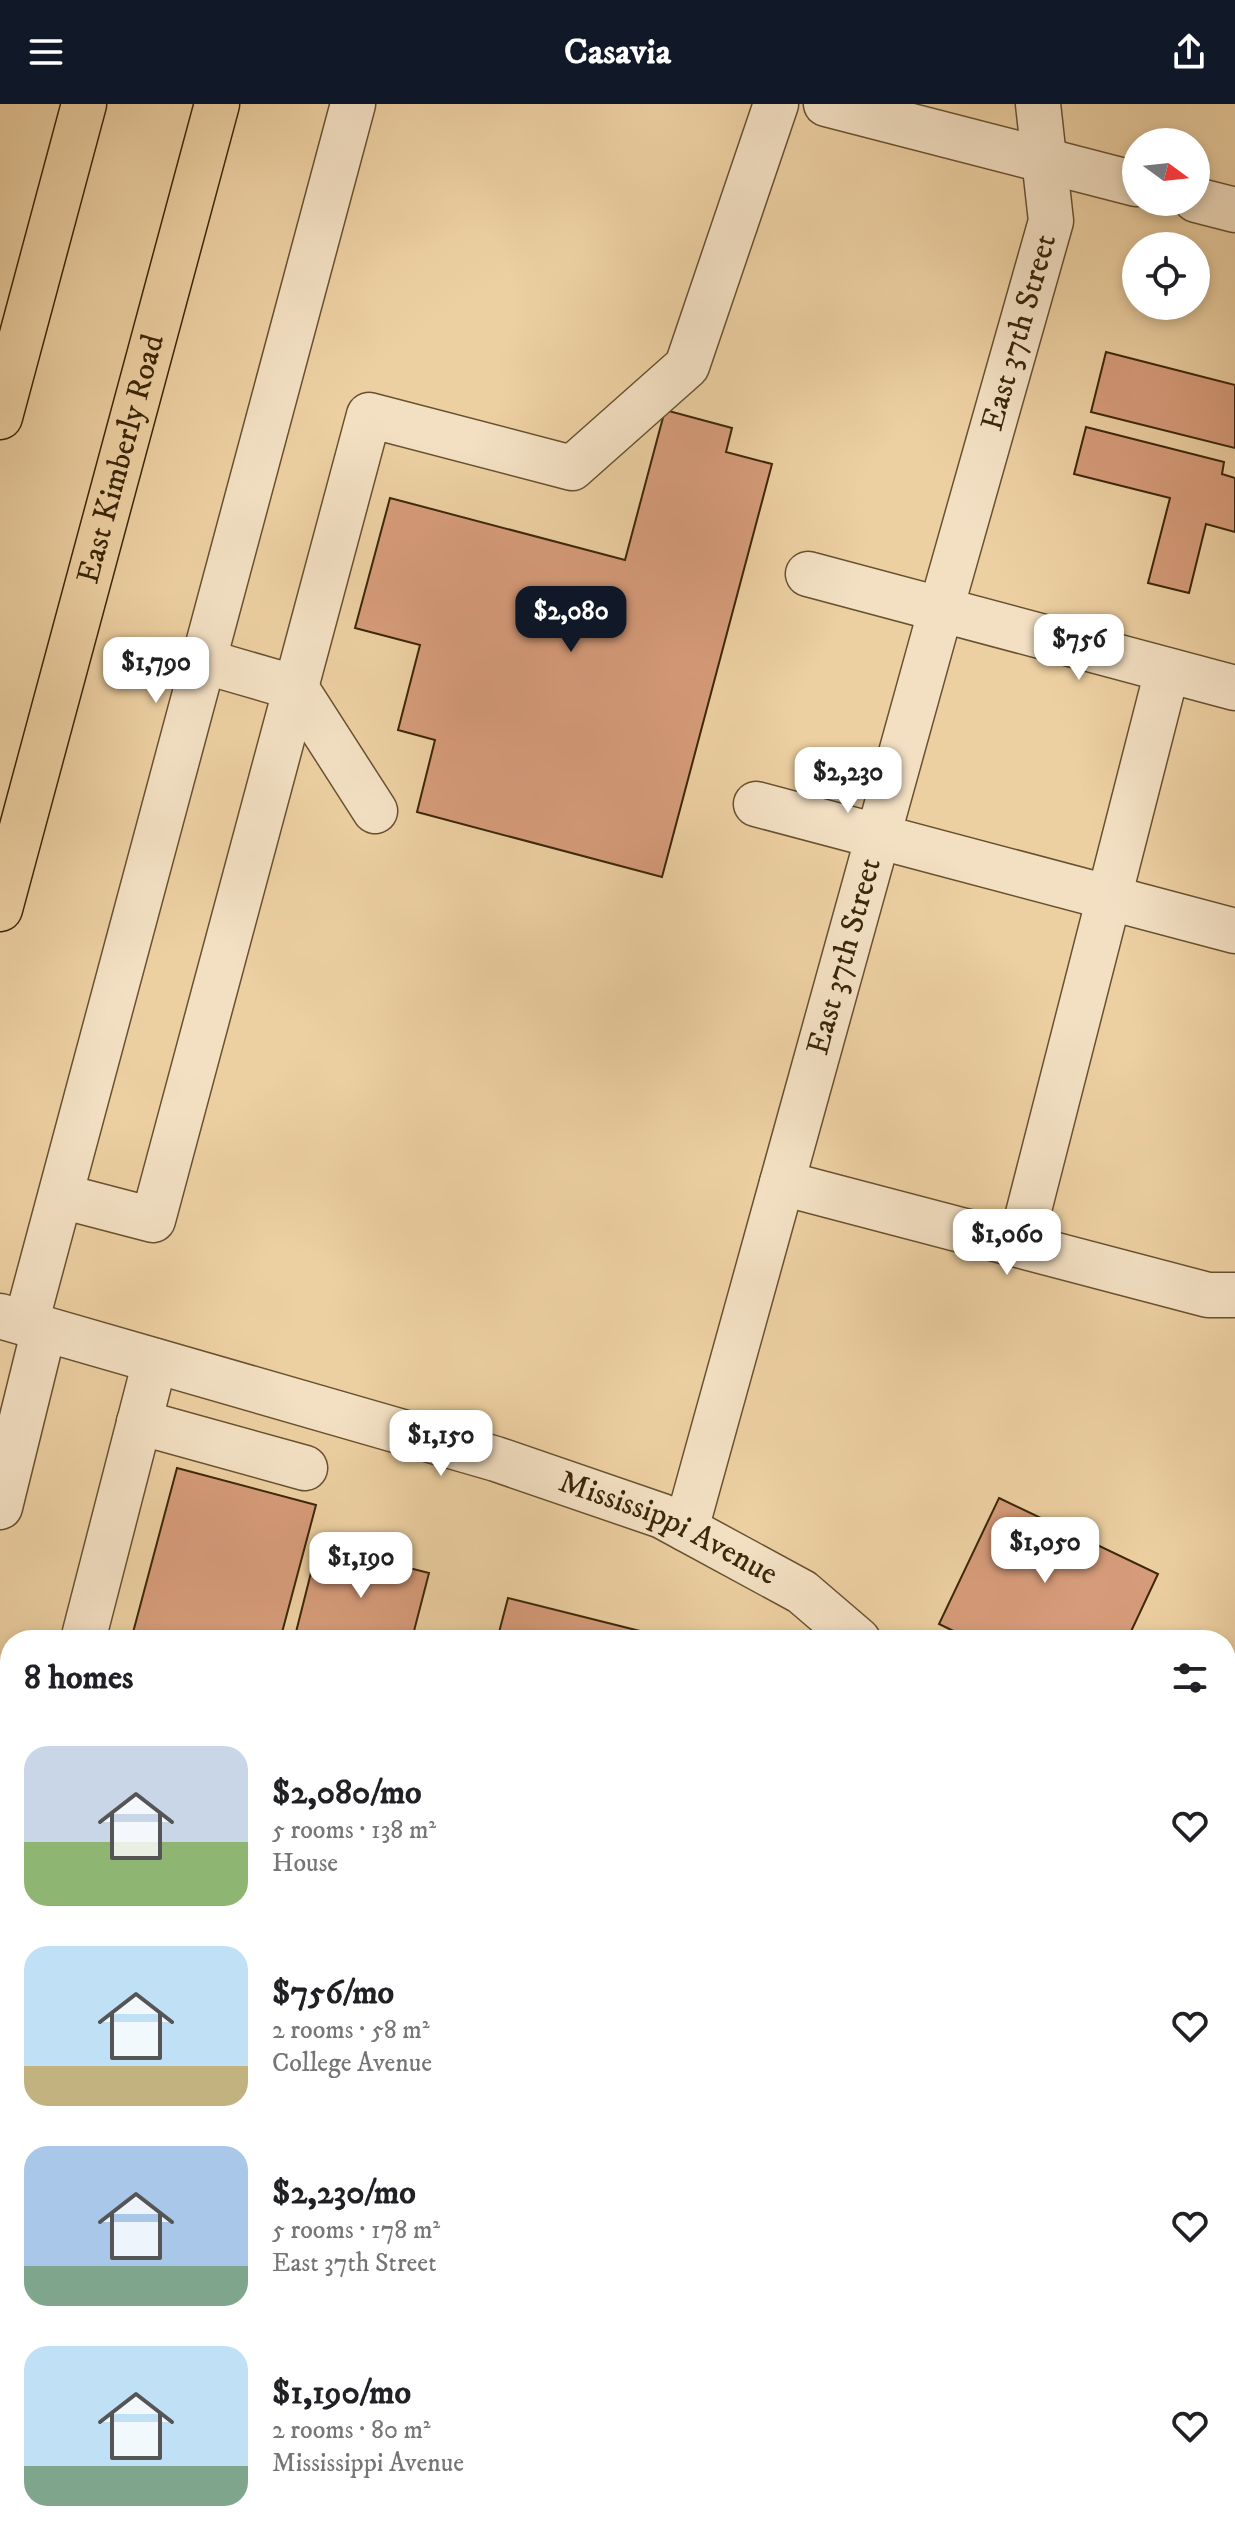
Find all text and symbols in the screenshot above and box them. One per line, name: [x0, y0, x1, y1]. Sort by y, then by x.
icon: menu: [24, 30, 68, 74]
text: Casavia: [564, 30, 671, 75]
icon: share: [1167, 30, 1211, 74]
north arrow: [1122, 128, 1210, 216]
map controls: [1122, 128, 1210, 320]
street label: East 37th Street: [973, 230, 1066, 435]
button: locate: [1122, 232, 1210, 320]
street label: East Kimberly Road: [69, 330, 174, 588]
pin: $2,080: [506, 586, 636, 654]
text: $2,080: [533, 595, 609, 628]
pin: $756: [1032, 614, 1126, 682]
text: $756: [1052, 623, 1106, 656]
pin: $1,790: [91, 637, 221, 705]
text: $1,790: [121, 646, 191, 679]
pin: $2,230: [783, 747, 913, 815]
text: $2,230: [813, 756, 883, 789]
street label: East 37th Street: [798, 854, 891, 1059]
pin: $1,060: [942, 1209, 1072, 1277]
text: $1,060: [971, 1218, 1043, 1251]
pin: $1,150: [376, 1410, 506, 1478]
text: $1,150: [407, 1419, 475, 1452]
street label: Mississippi Avenue: [554, 1462, 784, 1595]
pin: $1,050: [980, 1517, 1110, 1585]
text: $1,050: [1009, 1526, 1081, 1559]
pin: $1,190: [296, 1532, 426, 1600]
text: $1,190: [327, 1541, 395, 1574]
icon: filters: [1168, 1656, 1212, 1700]
text: 8 homes: [24, 1657, 133, 1699]
text: $2,080/mo: [272, 1772, 422, 1814]
icon: home: [88, 1778, 184, 1874]
icon: heart: [1168, 1804, 1212, 1848]
text: 5 rooms · 138 m²: [272, 1814, 436, 1847]
text: House: [272, 1847, 338, 1880]
text: $756/mo: [272, 1972, 394, 2014]
icon: home: [88, 1978, 184, 2074]
icon: heart: [1168, 2004, 1212, 2048]
text: 2 rooms · 58 m²: [272, 2014, 430, 2047]
text: College Avenue: [272, 2047, 432, 2080]
text: $2,230/mo: [272, 2172, 416, 2214]
icon: home: [88, 2178, 184, 2274]
icon: heart: [1168, 2204, 1212, 2248]
text: 5 rooms · 178 m²: [272, 2214, 440, 2247]
text: East 37th Street: [272, 2247, 436, 2280]
text: $1,190/mo: [272, 2372, 411, 2414]
icon: home: [88, 2378, 184, 2474]
icon: heart: [1168, 2404, 1212, 2448]
text: 2 rooms · 80 m²: [272, 2414, 431, 2447]
text: Mississippi Avenue: [272, 2447, 464, 2480]

